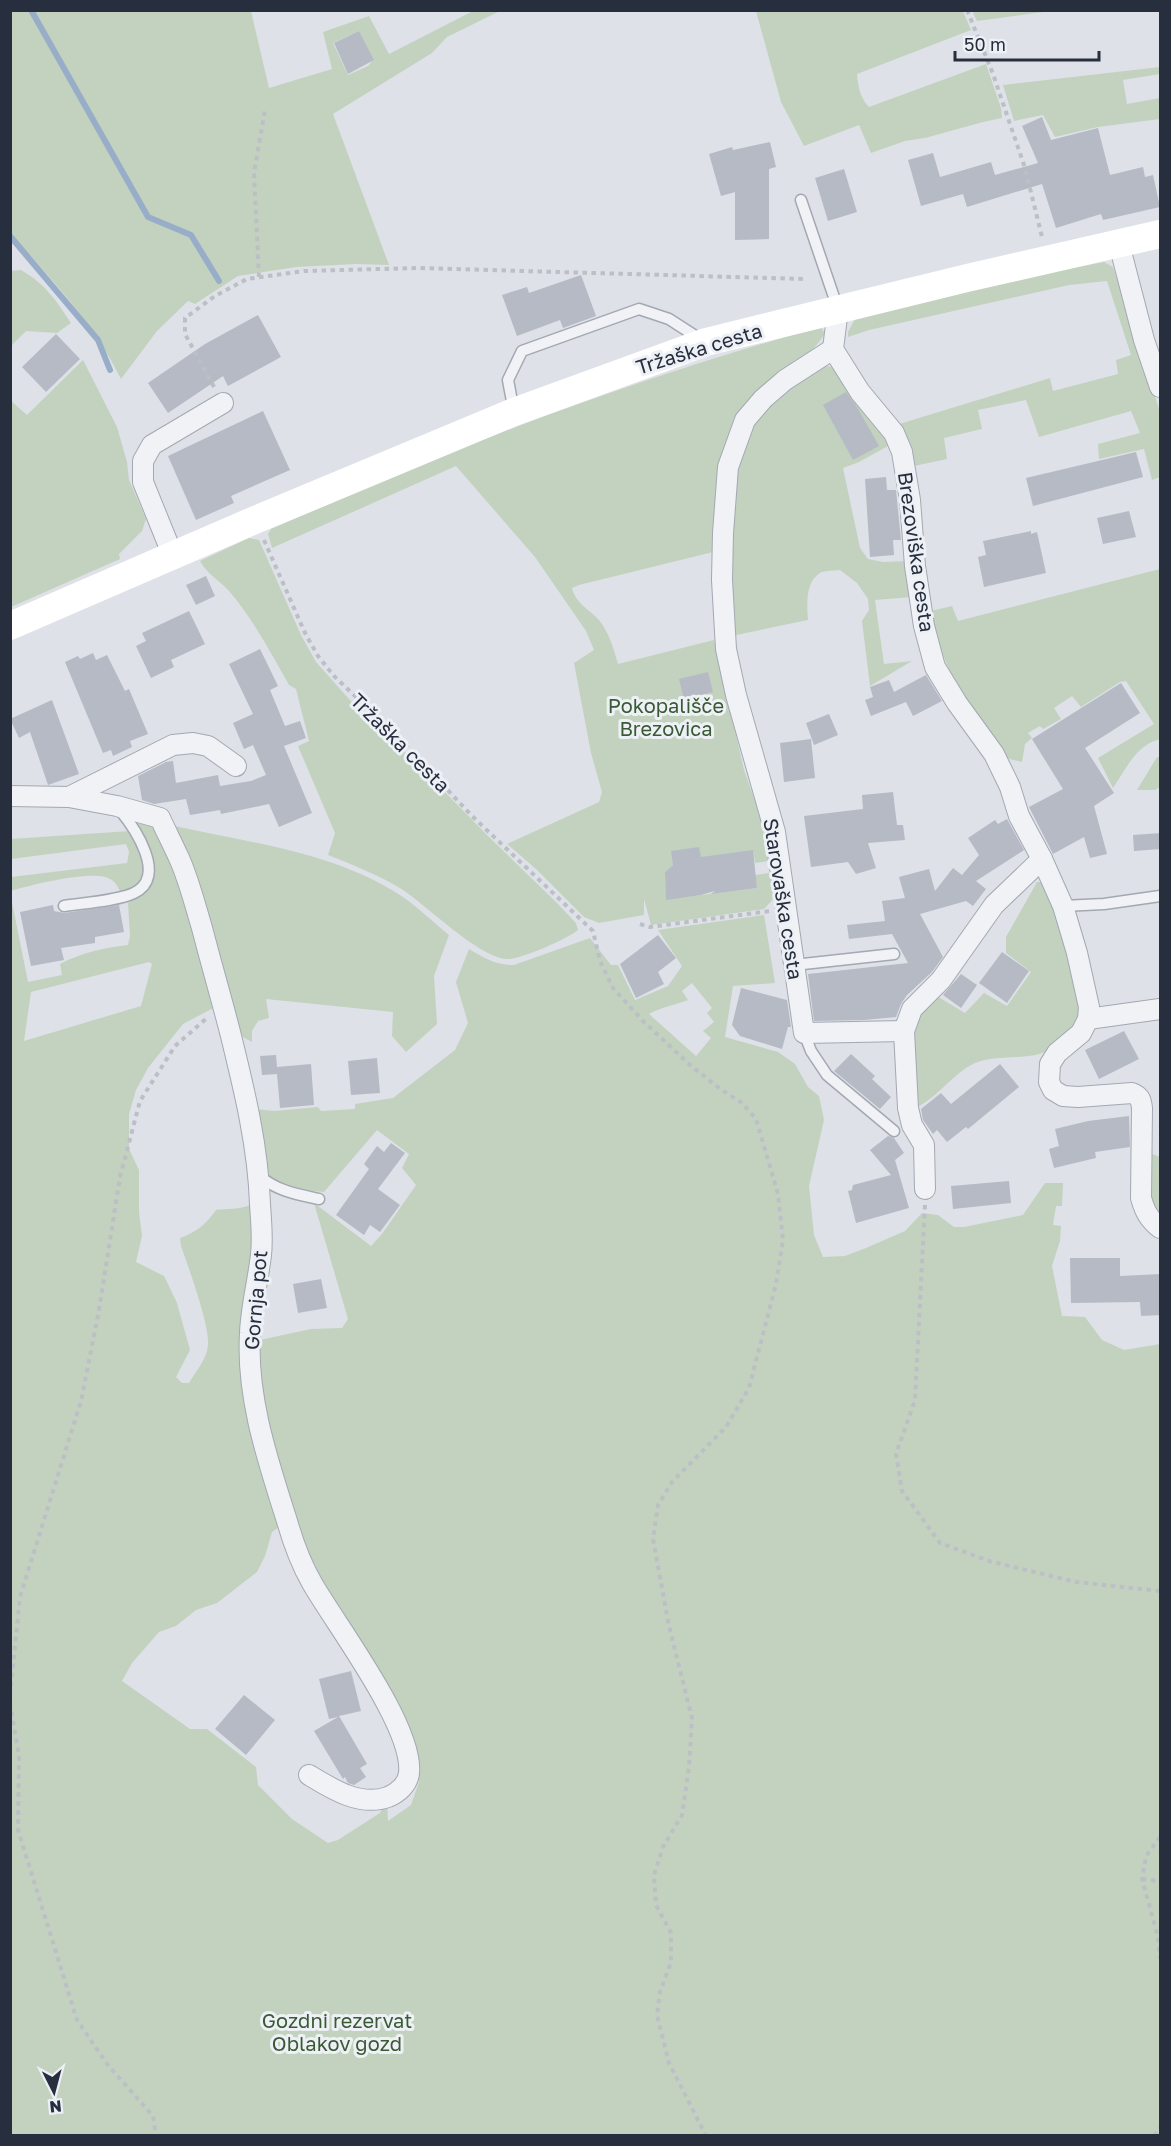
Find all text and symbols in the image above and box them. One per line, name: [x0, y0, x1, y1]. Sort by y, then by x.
scale bar: [955, 24, 1099, 62]
text: 50 m: [964, 33, 1006, 55]
street label: Tržaška cesta: [633, 317, 765, 379]
street label: Brezoviška cesta: [894, 470, 940, 633]
street label: Tržaška cesta: [346, 688, 455, 797]
park label: Pokopališče Brezovica: [608, 693, 724, 740]
street label: Starovaška cesta: [759, 816, 809, 981]
street label: Gornja pot: [239, 1249, 271, 1351]
park label: Gozdni rezervat Oblakov gozd: [262, 2008, 412, 2055]
north arrow: [24, 2062, 84, 2122]
text: N: [48, 2096, 63, 2117]

